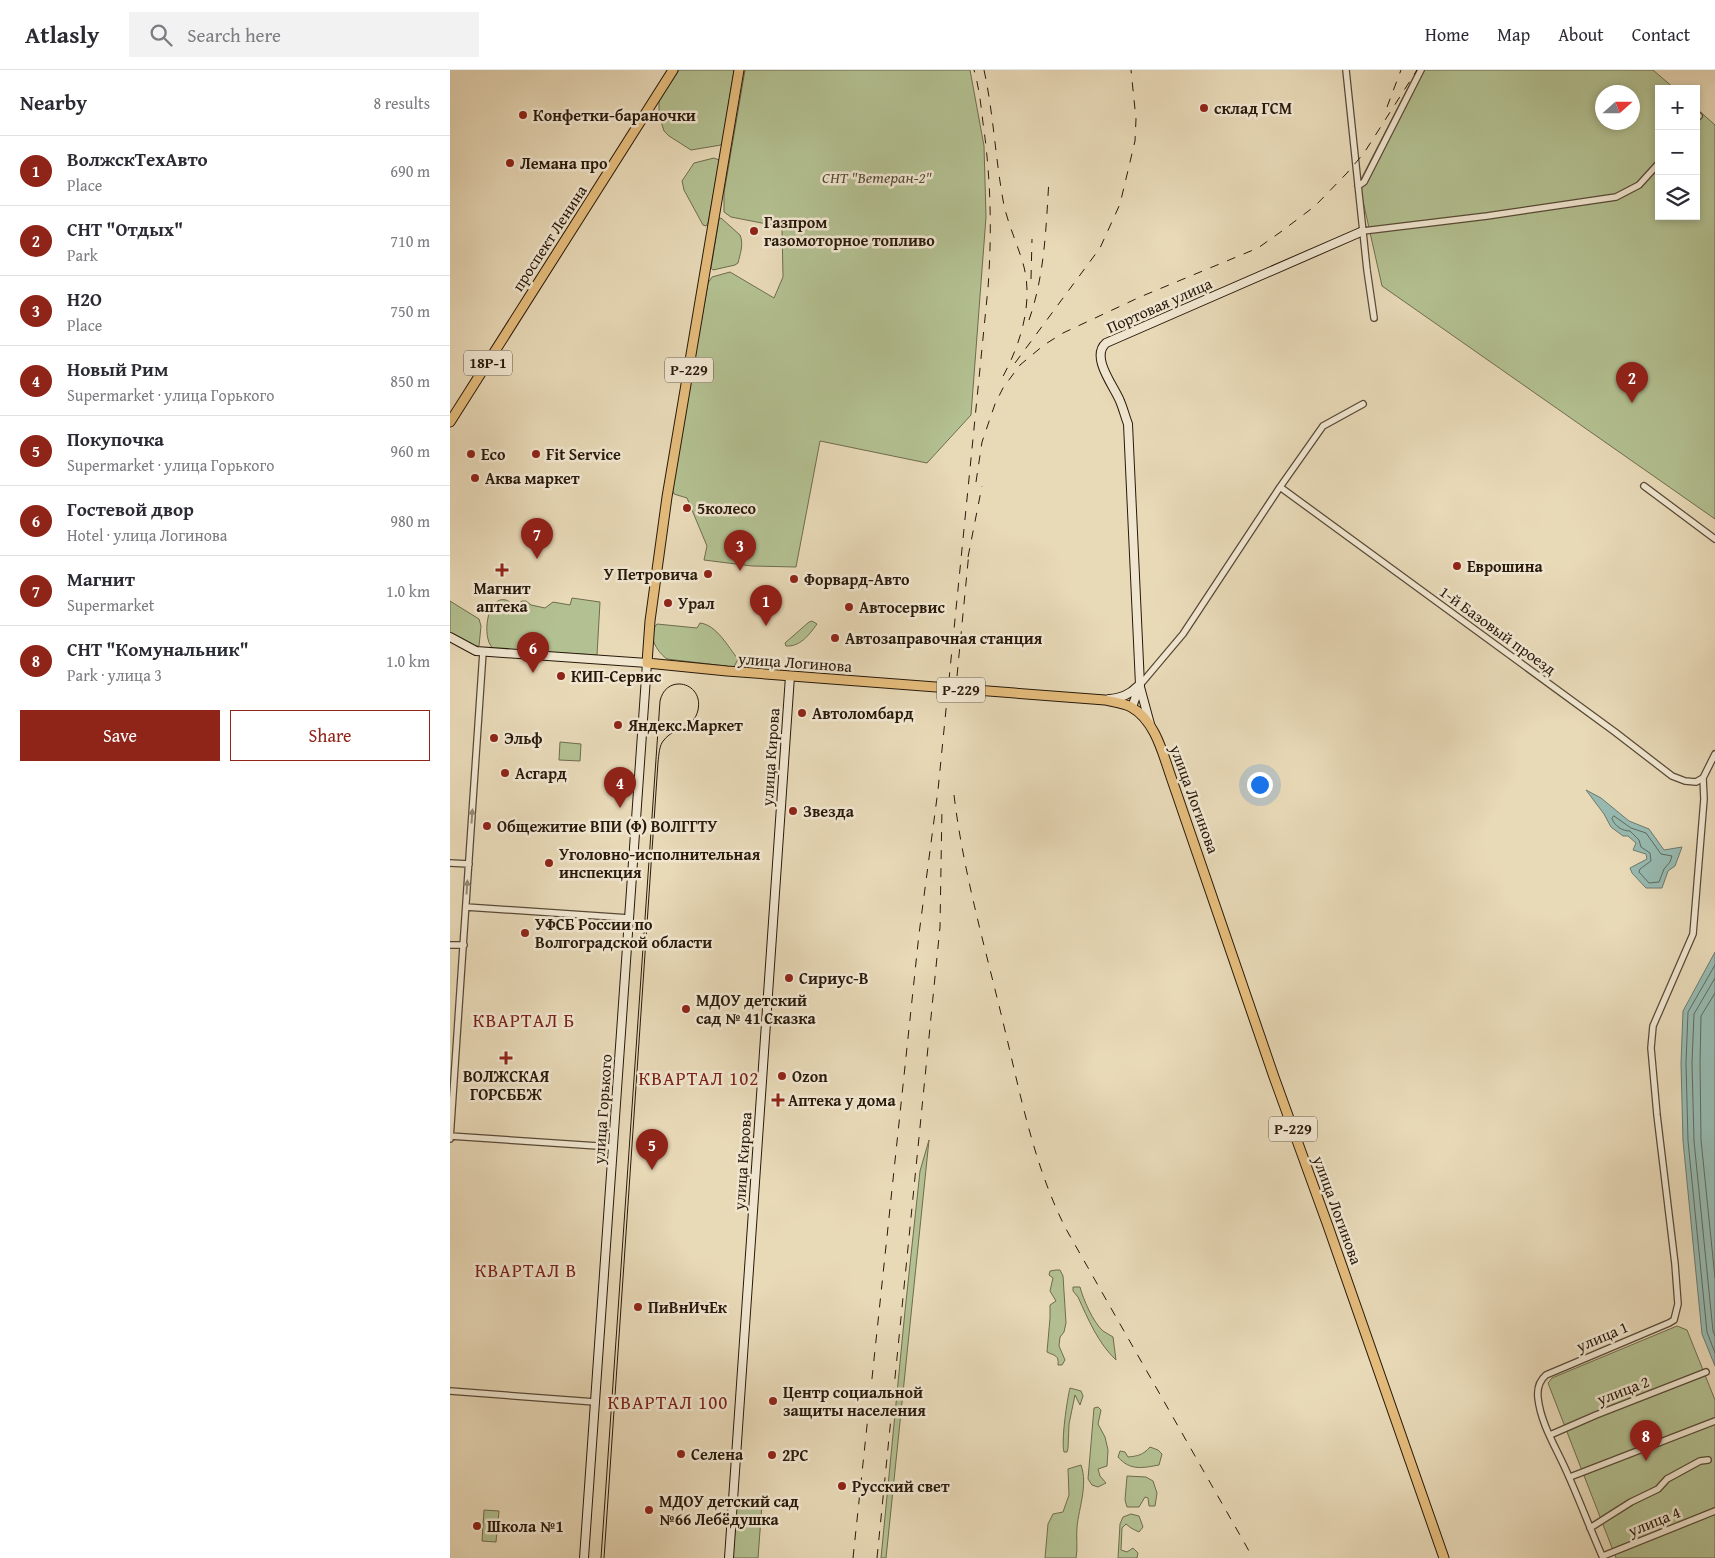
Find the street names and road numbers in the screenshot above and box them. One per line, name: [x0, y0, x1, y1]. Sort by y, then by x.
street label: проспект Ленина: [506, 180, 593, 296]
street label: Портовая улица: [1102, 271, 1216, 339]
road number: 18Р-1: [464, 350, 512, 376]
road number: Р-229: [665, 358, 713, 382]
street label: 1-й Базовый проезд: [1435, 579, 1562, 681]
street label: улица Логинова: [736, 646, 853, 678]
road number: Р-229: [937, 678, 985, 702]
street label: улица Кирова: [755, 707, 785, 808]
street label: улица Логинова: [1164, 740, 1226, 857]
street label: улица Горького: [586, 1053, 618, 1166]
street label: улица Кирова: [727, 1111, 757, 1212]
road number: Р-229: [1269, 1116, 1317, 1142]
street label: улица Логинова: [1307, 1151, 1369, 1268]
street label: улица 1: [1571, 1314, 1632, 1358]
street label: улица 2: [1592, 1369, 1653, 1411]
street label: улица 4: [1623, 1500, 1684, 1543]

